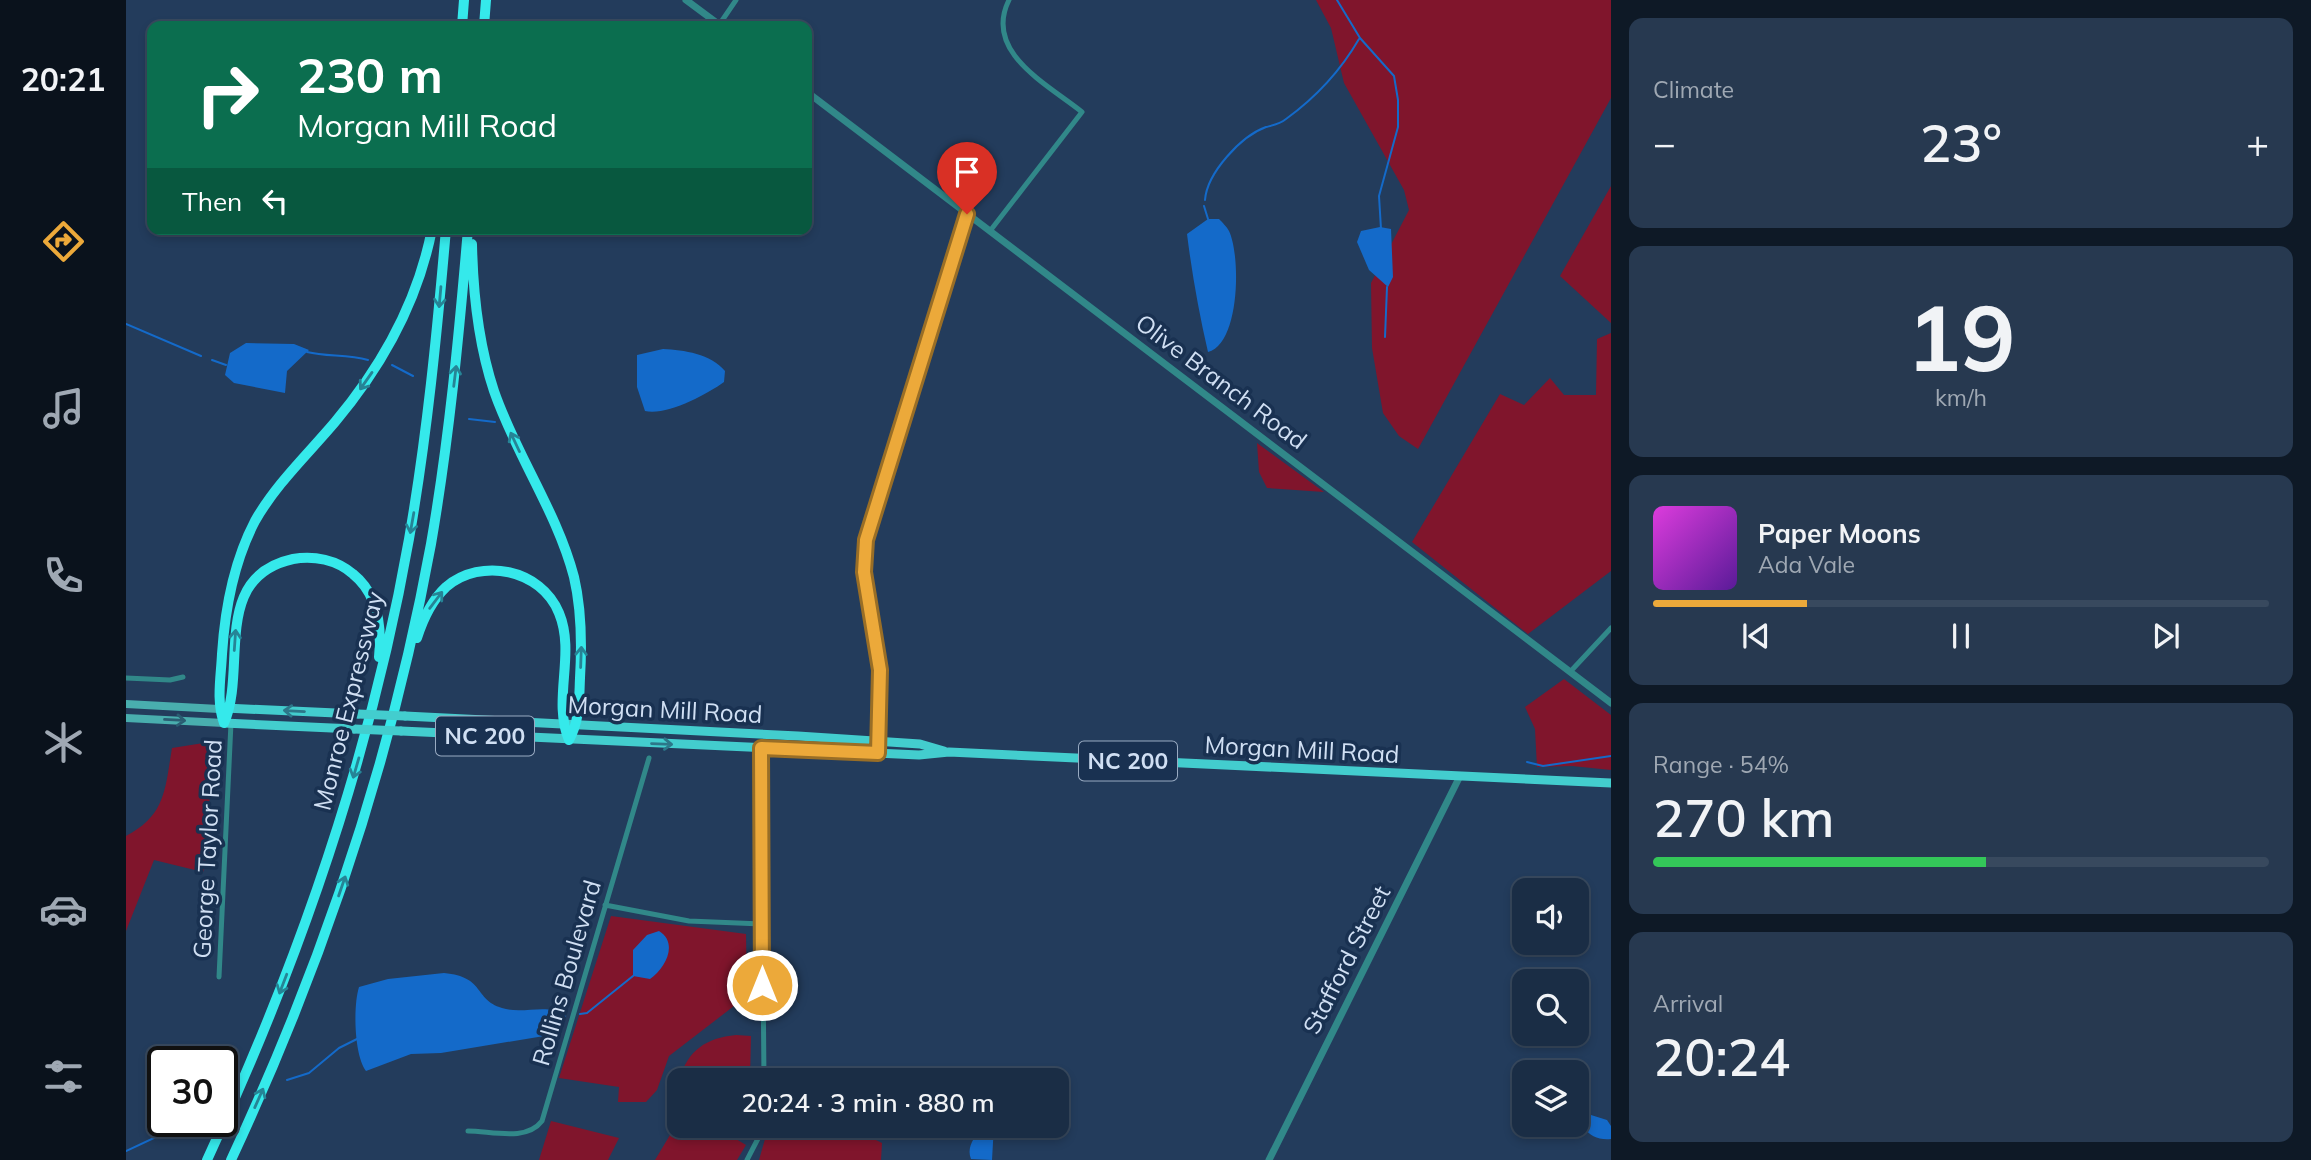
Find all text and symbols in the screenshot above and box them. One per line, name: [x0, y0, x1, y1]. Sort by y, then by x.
text: 230 m: [297, 44, 443, 105]
icon: right: [182, 49, 273, 140]
text: 20:21: [21, 59, 105, 99]
text: Climate: [1653, 75, 1734, 104]
text: Morgan Mill Road: [297, 105, 557, 145]
text: 23°: [1920, 110, 2002, 175]
text: −: [1653, 119, 1676, 167]
text: +: [2246, 119, 2269, 167]
pin: [937, 142, 997, 214]
icon: arrive: [948, 153, 986, 191]
icon: left: [256, 182, 294, 220]
text: Then: [182, 185, 242, 218]
icon: directions: [39, 217, 88, 266]
text: 19: [1906, 280, 2016, 394]
one-way arrow: [433, 285, 446, 308]
street label: Olive Branch Road: [1130, 307, 1313, 455]
one-way arrow: [448, 366, 461, 388]
one-way arrow: [359, 371, 373, 390]
text: km/h: [1935, 383, 1987, 412]
icon: music: [39, 384, 88, 433]
one-way arrow: [508, 432, 521, 453]
one-way arrow: [405, 511, 418, 534]
text: Paper Moons: [1758, 517, 1921, 550]
text: Ada Vale: [1758, 550, 1855, 579]
icon: phone: [39, 551, 88, 600]
street label: Monroe Expressway: [306, 588, 390, 813]
one-way arrow: [428, 590, 443, 609]
icon: previous: [1737, 617, 1775, 655]
icon: pause: [1942, 617, 1980, 655]
icon: next: [2147, 617, 2185, 655]
one-way arrow: [229, 629, 242, 651]
one-way arrow: [574, 646, 587, 669]
street label: Morgan Mill Road: [567, 689, 763, 729]
one-way arrow: [284, 704, 306, 717]
one-way arrow: [163, 714, 186, 727]
road number: NC 200: [436, 716, 534, 756]
icon: climate: [39, 718, 88, 767]
street label: Morgan Mill Road: [1204, 729, 1400, 769]
one-way arrow: [651, 738, 674, 751]
street label: George Taylor Road: [186, 739, 228, 959]
road number: NC 200: [1079, 741, 1177, 780]
text: Range · 54%: [1653, 750, 1789, 779]
one-way arrow: [348, 757, 361, 779]
text: 270 km: [1653, 785, 1834, 850]
one-way arrow: [337, 876, 349, 898]
street label: Rollins Boulevard: [525, 876, 607, 1069]
map controls: [1512, 878, 1589, 1137]
button: sound: [1512, 878, 1589, 955]
street label: Stafford Street: [1296, 880, 1396, 1039]
icon: car: [39, 885, 88, 934]
position arrow: [725, 948, 799, 1022]
button: search: [1512, 969, 1589, 1046]
one-way arrow: [276, 972, 289, 994]
text: Arrival: [1653, 989, 1723, 1018]
text: 20:24: [1653, 1024, 1790, 1089]
speed limit sign: 30: [147, 1046, 238, 1137]
icon: filters: [39, 1052, 88, 1101]
button: layers: [1512, 1060, 1589, 1137]
text: 20:24 · 3 min · 880 m: [741, 1086, 995, 1119]
one-way arrow: [253, 1088, 266, 1109]

